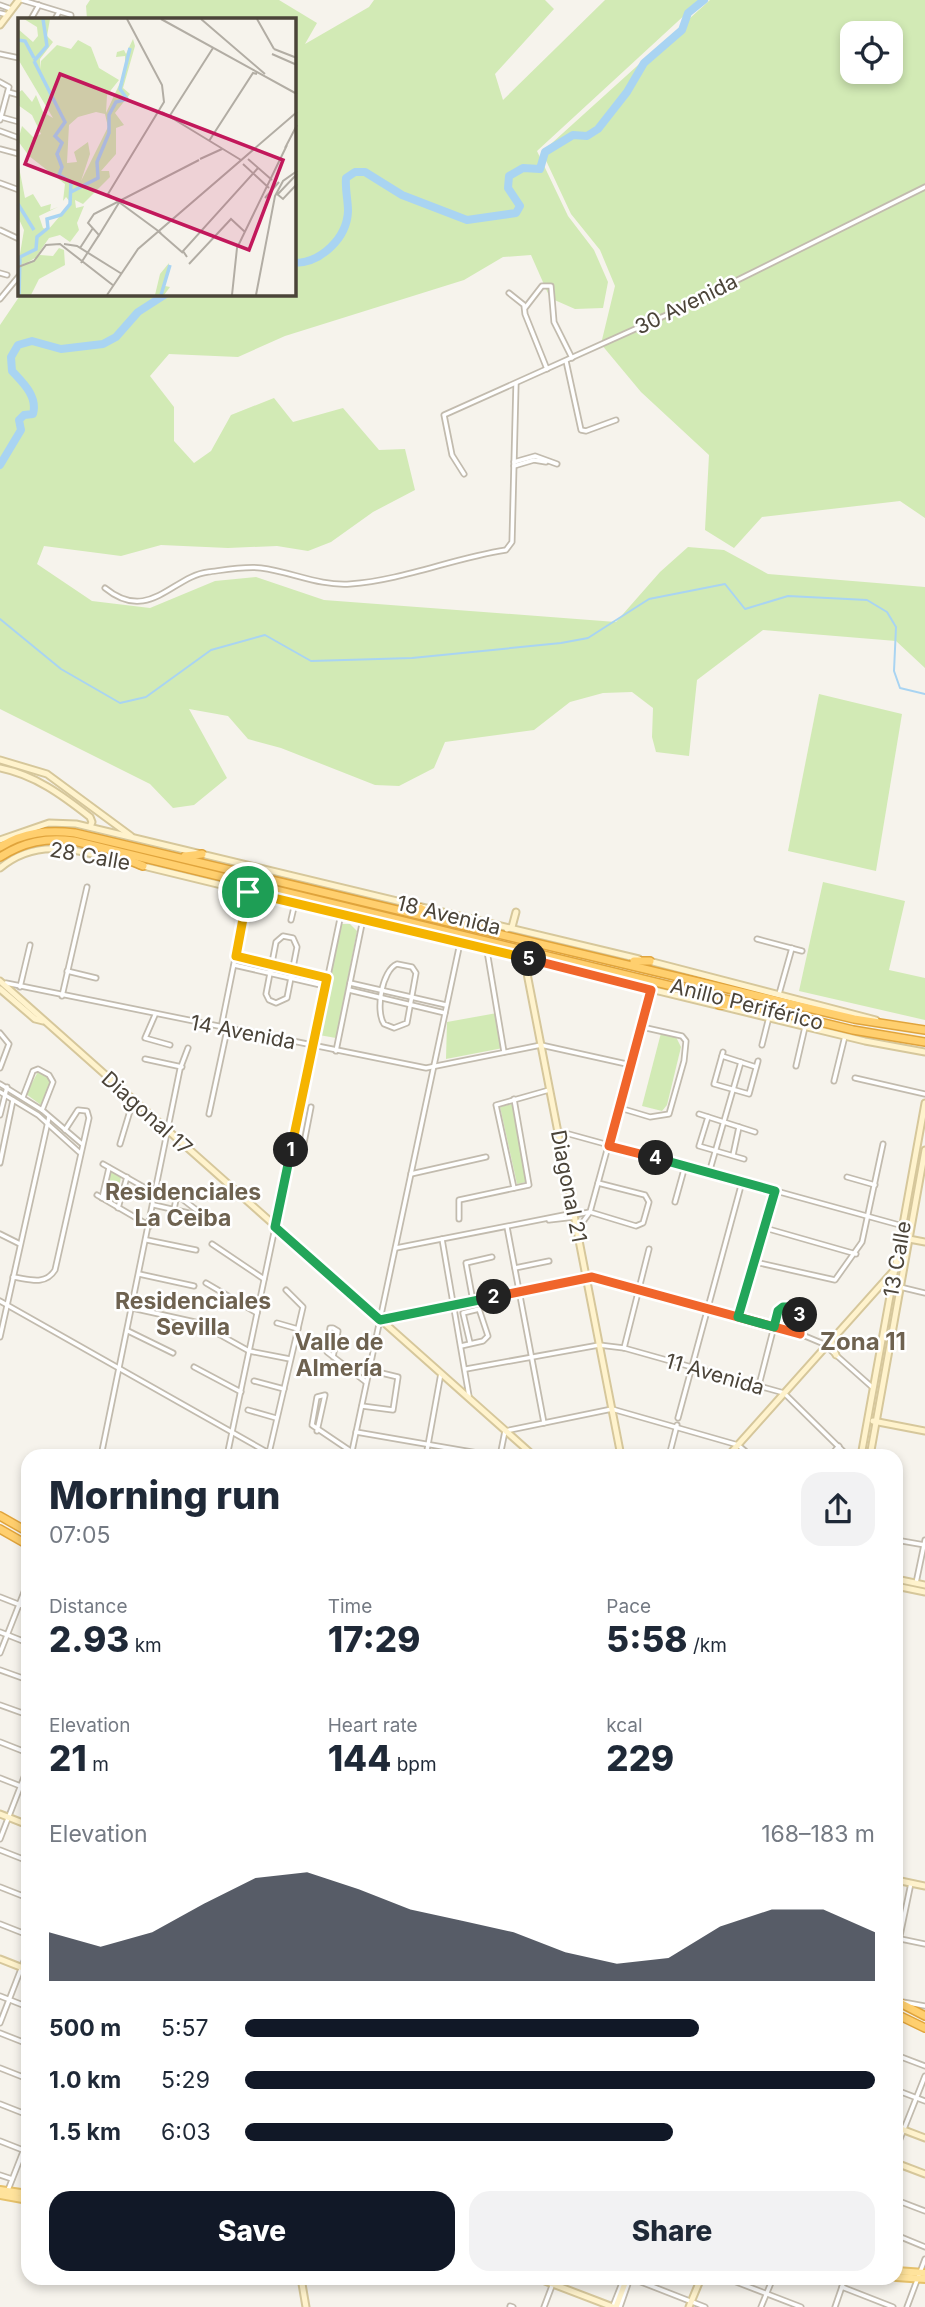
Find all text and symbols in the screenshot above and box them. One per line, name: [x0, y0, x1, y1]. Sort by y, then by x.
inset map: [18, 18, 296, 296]
map controls: [840, 21, 903, 84]
button: locate: [840, 21, 903, 84]
street label: 30 Avenida: [631, 268, 741, 340]
street label: 28 Calle: [48, 837, 132, 875]
pin: [218, 862, 278, 922]
icon: arrive: [229, 873, 267, 911]
street label: 18 Avenida: [394, 890, 504, 940]
pin: 5: [512, 942, 546, 976]
text: 5: [522, 947, 535, 970]
street label: Anillo Periférico: [668, 973, 826, 1035]
street label: 14 Avenida: [188, 1010, 298, 1054]
street label: Diagonal 17: [97, 1066, 197, 1160]
street label: Diagonal 21: [546, 1128, 592, 1244]
pin: 1: [274, 1132, 308, 1168]
text: 1: [286, 1138, 295, 1161]
pin: 4: [638, 1140, 674, 1176]
text: 4: [649, 1146, 662, 1169]
district label: Residenciales La Ceiba: [105, 1178, 261, 1232]
street label: 13 Calle: [878, 1219, 916, 1299]
pin: 2: [476, 1280, 512, 1314]
text: 2: [488, 1285, 499, 1308]
district label: Residenciales Sevilla: [115, 1287, 271, 1341]
pin: 3: [782, 1298, 818, 1332]
text: 3: [793, 1303, 806, 1326]
district label: Zona 11: [820, 1327, 906, 1356]
district label: Valle de Almería: [295, 1328, 383, 1382]
street label: 11 Avenida: [663, 1348, 767, 1400]
text: Morning run: [49, 1472, 280, 1518]
button: share: [801, 1472, 875, 1546]
text: 07:05: [49, 1521, 110, 1549]
text: Distance: [49, 1595, 127, 1618]
text: Time: [328, 1595, 372, 1618]
text: Pace: [606, 1595, 651, 1618]
text: 2.93: [49, 1618, 129, 1660]
text: 17:29: [328, 1618, 420, 1660]
text: 5:58: [606, 1618, 688, 1660]
text: km: [129, 1634, 162, 1657]
text: /km: [688, 1634, 727, 1657]
text: Elevation: [49, 1714, 130, 1737]
text: Heart rate: [328, 1714, 418, 1737]
text: kcal: [606, 1714, 643, 1737]
text: 21: [49, 1737, 87, 1779]
text: 144: [328, 1737, 391, 1779]
text: 229: [606, 1737, 674, 1779]
text: m: [87, 1753, 109, 1776]
text: bpm: [391, 1753, 437, 1776]
text: Elevation: [49, 1820, 148, 1848]
text: 168–183 m: [761, 1820, 875, 1848]
text: 500 m: [49, 2014, 121, 2042]
text: 5:57: [161, 2014, 209, 2042]
text: 1.0 km: [49, 2066, 121, 2094]
text: 5:29: [161, 2066, 210, 2094]
text: 1.5 km: [49, 2118, 121, 2146]
text: 6:03: [161, 2118, 211, 2146]
button: Save: [49, 2191, 455, 2271]
button: Share: [469, 2191, 875, 2271]

